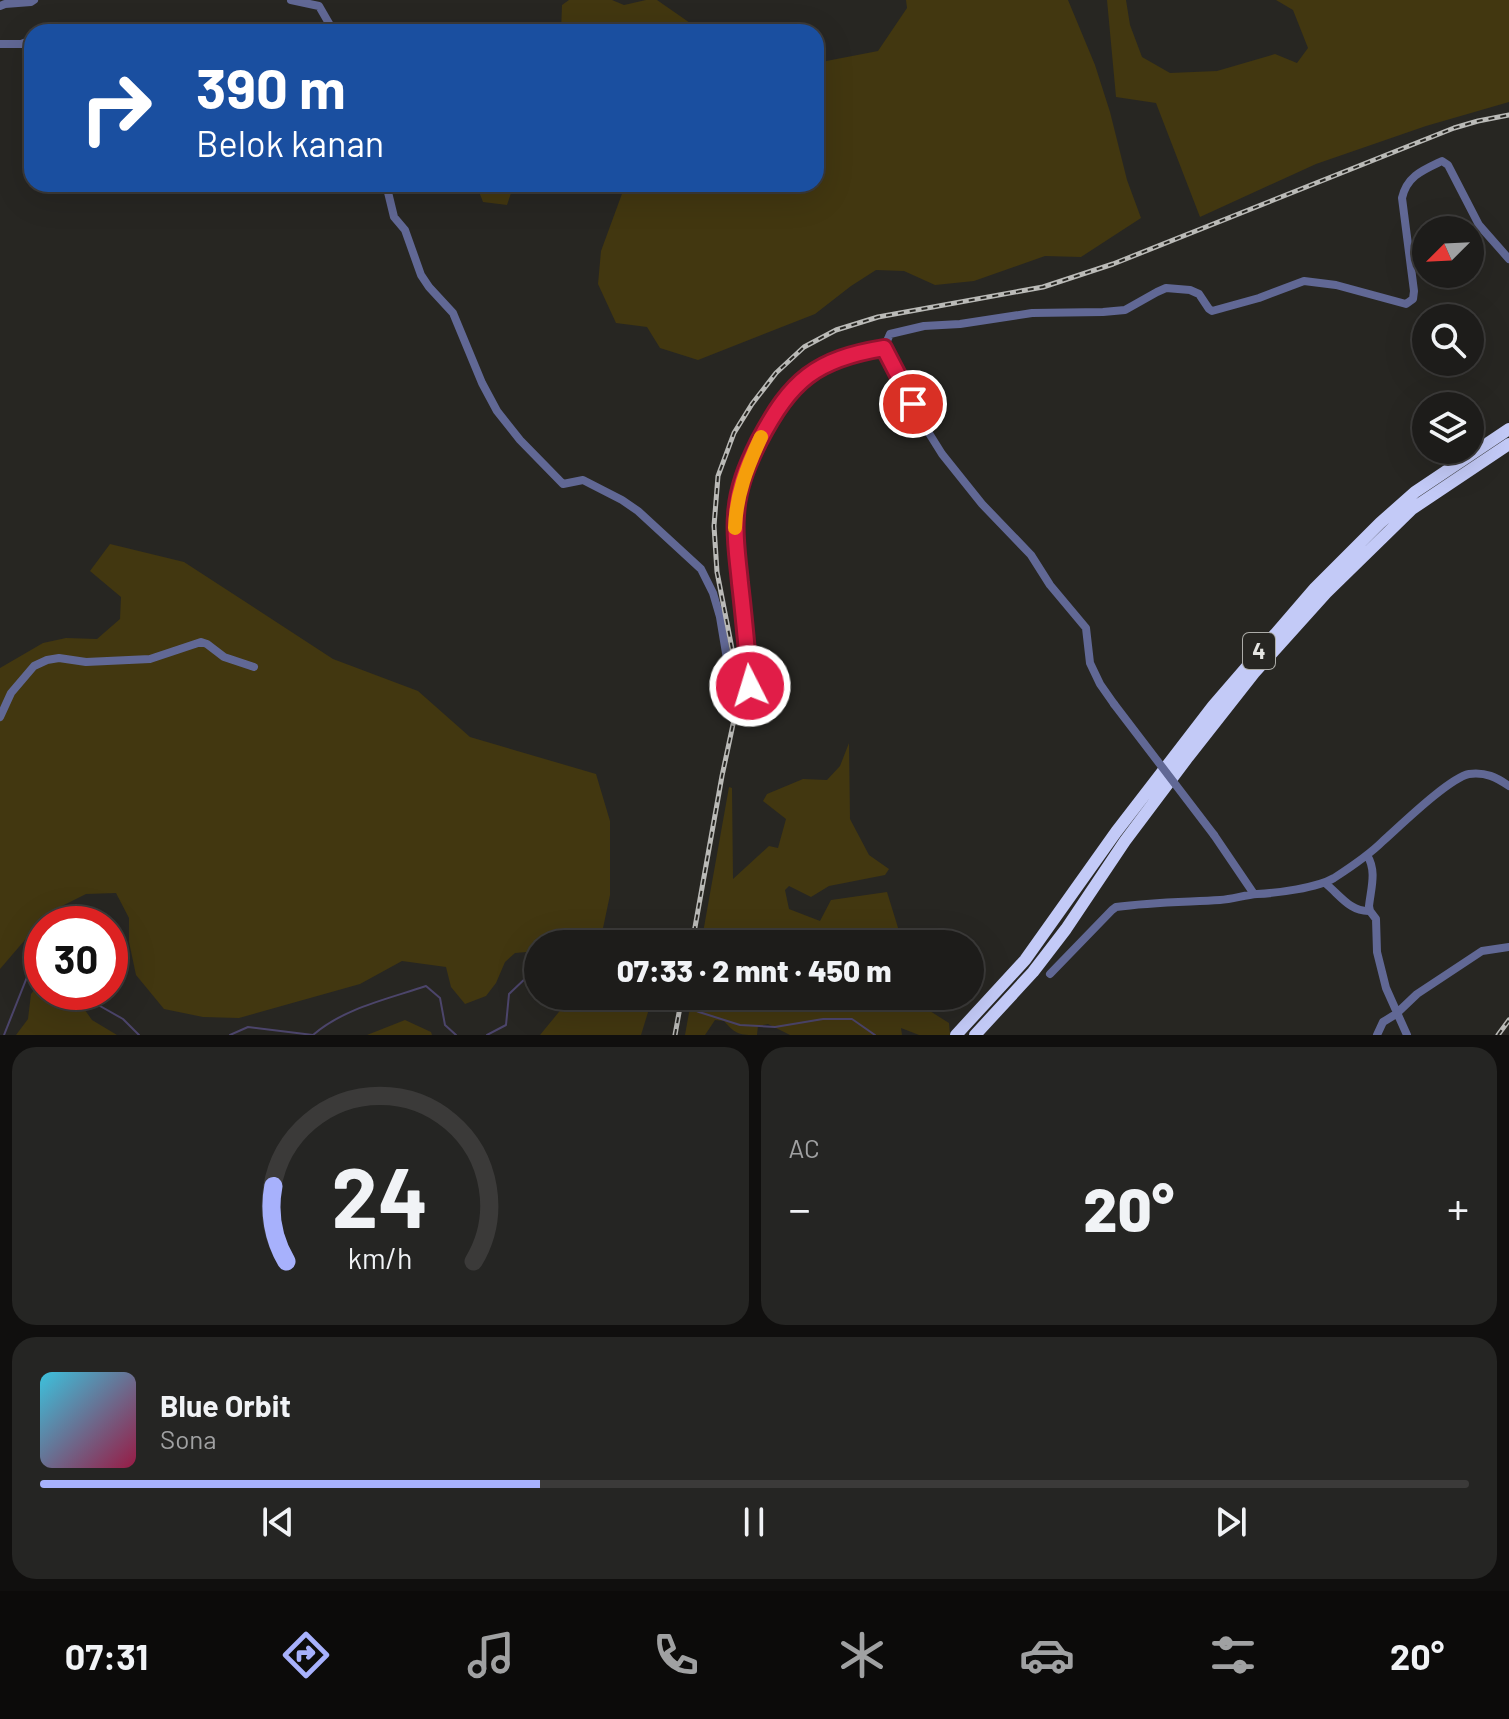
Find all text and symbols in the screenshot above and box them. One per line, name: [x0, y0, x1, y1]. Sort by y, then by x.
text: 390 m: [196, 53, 346, 120]
icon: right: [64, 56, 168, 160]
text: Belok kanan: [196, 121, 384, 164]
north arrow: [1412, 216, 1484, 288]
map controls: [1412, 216, 1484, 464]
button: search: [1412, 304, 1484, 376]
pin: [879, 370, 947, 438]
icon: arrive: [891, 382, 935, 426]
button: layers: [1412, 392, 1484, 464]
road number: 4: [1243, 633, 1275, 669]
position arrow: [708, 644, 792, 728]
speed limit sign: 30: [24, 906, 128, 1010]
text: 07:33 · 2 mnt · 450 m: [617, 952, 891, 988]
text: AC: [789, 1132, 820, 1163]
text: 24: [332, 1145, 429, 1245]
text: 20°: [1083, 1172, 1174, 1244]
text: −: [789, 1181, 811, 1234]
text: +: [1447, 1181, 1469, 1234]
text: km/h: [348, 1240, 413, 1275]
text: Blue Orbit: [160, 1387, 291, 1423]
text: Sona: [160, 1423, 217, 1454]
icon: previous: [256, 1500, 300, 1544]
icon: pause: [732, 1500, 776, 1544]
icon: next: [1209, 1500, 1253, 1544]
icon: directions: [278, 1627, 334, 1683]
icon: music: [463, 1627, 519, 1683]
icon: phone: [648, 1627, 704, 1683]
icon: climate: [834, 1627, 890, 1683]
icon: car: [1019, 1627, 1075, 1683]
icon: filters: [1205, 1627, 1261, 1683]
text: 07:31: [65, 1634, 148, 1677]
text: 20°: [1390, 1634, 1444, 1677]

